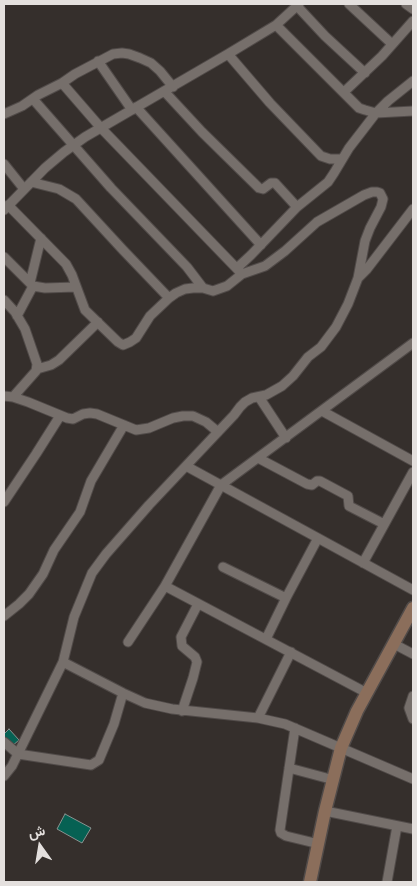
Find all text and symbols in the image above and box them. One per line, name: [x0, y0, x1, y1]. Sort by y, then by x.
text: ش: [26, 820, 47, 843]
north arrow: [15, 821, 65, 871]

